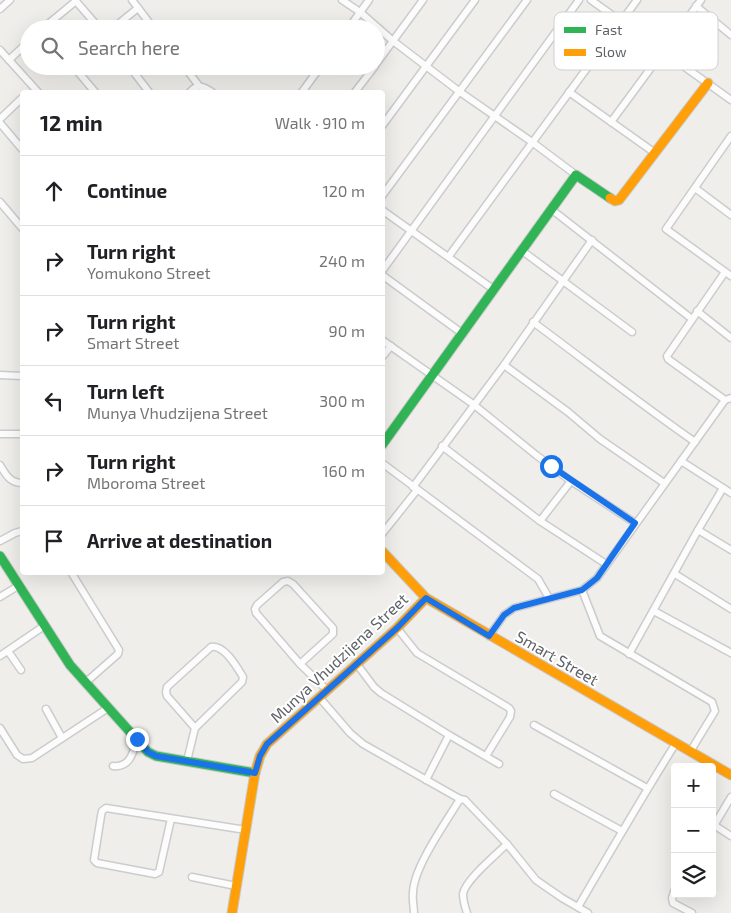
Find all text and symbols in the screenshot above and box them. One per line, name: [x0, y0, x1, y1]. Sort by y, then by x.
legend: [554, 12, 718, 70]
search box: [20, 20, 385, 75]
text: Fast: [595, 21, 622, 38]
icon: search: [38, 34, 66, 62]
text: Search here: [78, 36, 180, 59]
text: Slow: [595, 43, 627, 60]
text: 12 min: [40, 110, 103, 135]
text: Walk · 910 m: [275, 113, 365, 132]
icon: ahead: [40, 177, 68, 205]
text: Continue: [87, 179, 167, 202]
text: 120 m: [322, 181, 365, 200]
text: Turn right: [87, 240, 175, 263]
icon: right: [40, 247, 68, 275]
text: 240 m: [319, 251, 365, 270]
text: Yomukono Street: [87, 263, 211, 282]
text: Turn right: [87, 310, 175, 333]
icon: right: [40, 317, 68, 345]
text: 90 m: [329, 321, 365, 340]
text: Smart Street: [87, 333, 179, 352]
text: Turn left: [87, 380, 164, 403]
icon: left: [40, 387, 68, 415]
text: 300 m: [319, 391, 365, 410]
text: Munya Vhudzijena Street: [87, 403, 268, 422]
text: Turn right: [87, 450, 175, 473]
route start: [540, 455, 563, 478]
icon: right: [40, 457, 68, 485]
text: 160 m: [322, 461, 365, 480]
text: Mboroma Street: [87, 473, 205, 492]
icon: arrive: [40, 527, 68, 555]
text: Arrive at destination: [87, 529, 272, 552]
street label: Munya Vhudzijena Street: [266, 589, 412, 727]
street label: Smart Street: [513, 626, 602, 689]
route end: [126, 728, 149, 751]
map controls: [671, 763, 716, 898]
button: +: [671, 763, 716, 808]
button: −: [671, 808, 716, 853]
button: layers: [671, 853, 716, 898]

